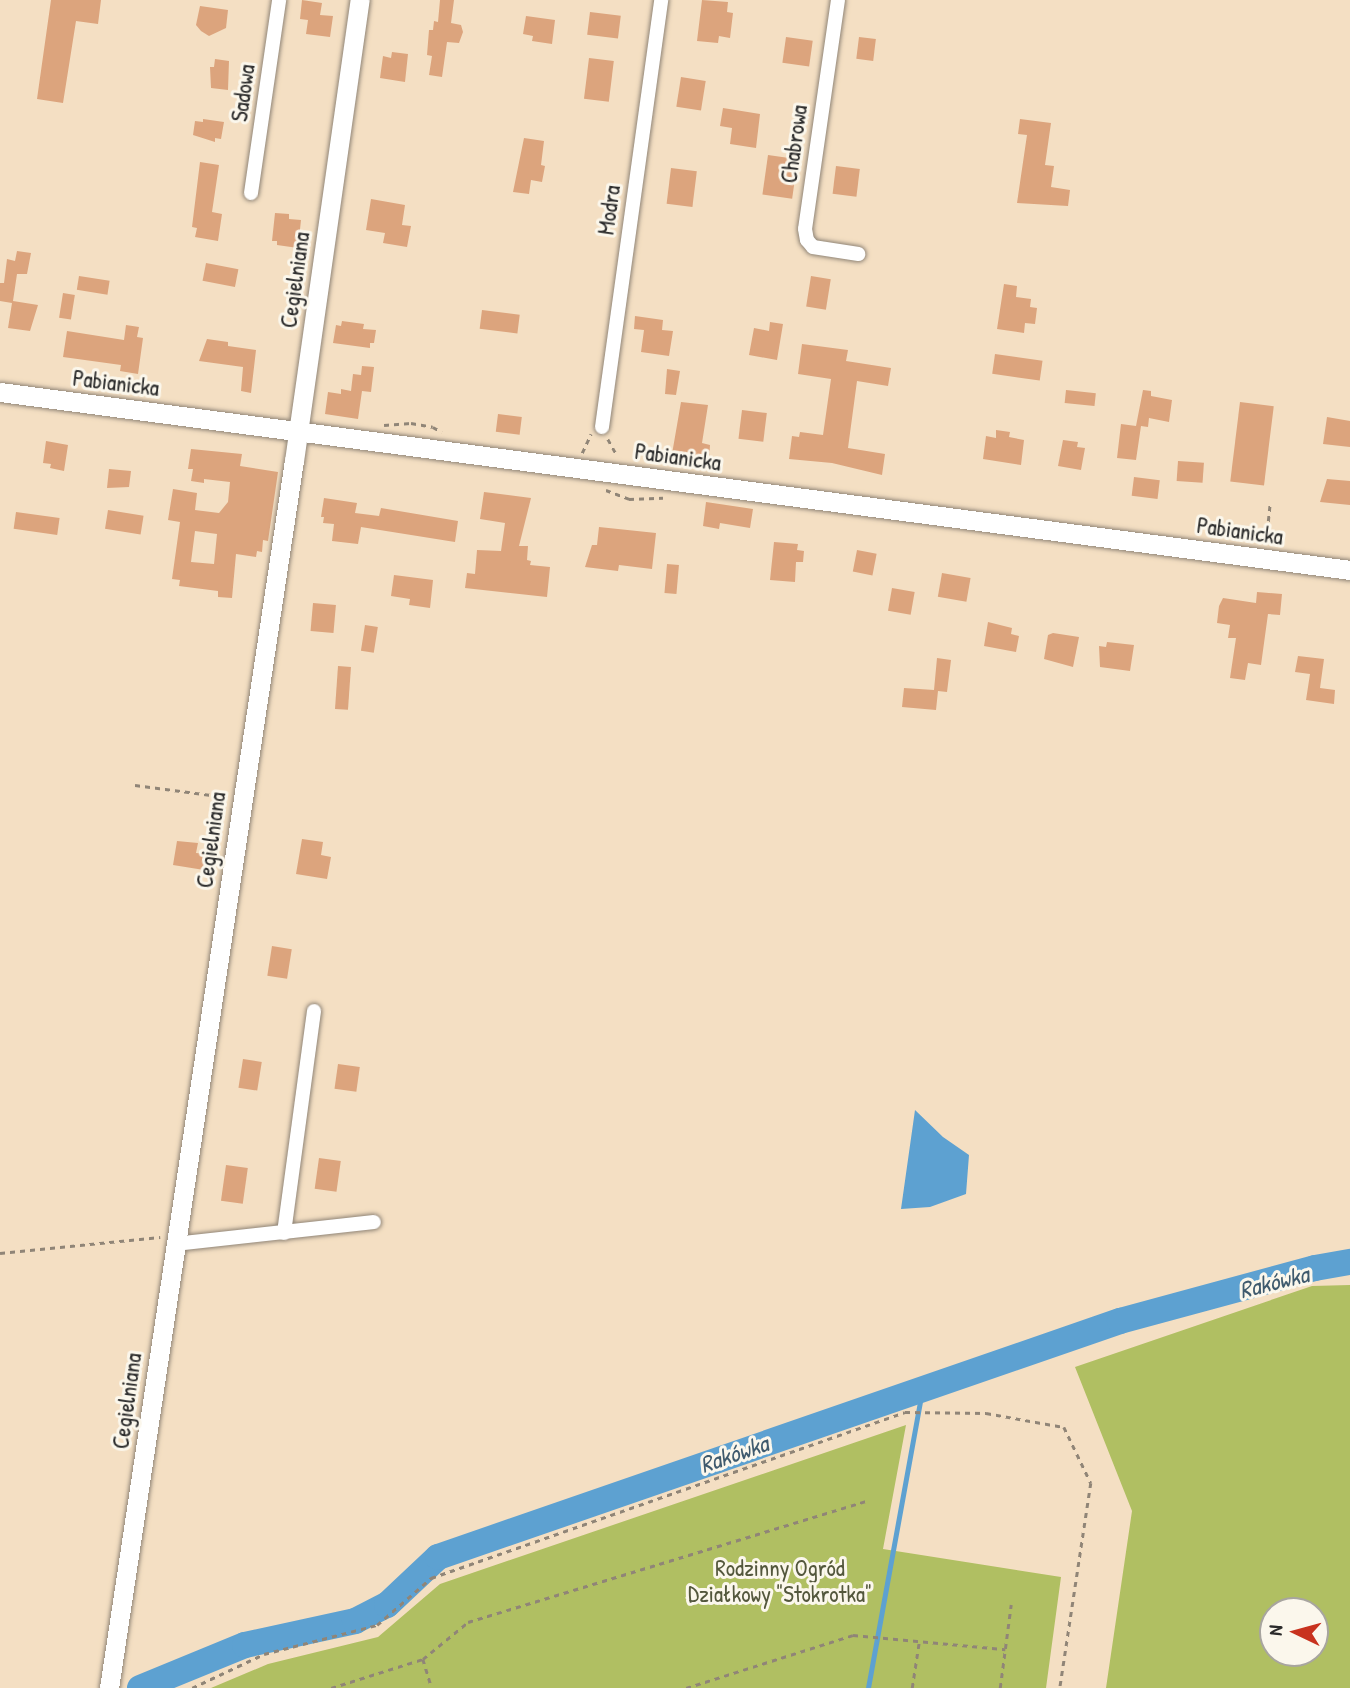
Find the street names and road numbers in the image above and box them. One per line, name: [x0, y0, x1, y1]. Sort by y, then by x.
street label: Sadowa: [225, 63, 261, 123]
street label: Chabrowa: [775, 103, 813, 185]
street label: Modra: [592, 183, 626, 237]
street label: Cegielniana: [275, 230, 315, 330]
street label: Pabianicka: [71, 364, 161, 402]
street label: Pabianicka: [633, 437, 723, 477]
street label: Pabianicka: [1195, 511, 1285, 551]
street label: Cegielniana: [191, 790, 231, 890]
street label: Cegielniana: [107, 1351, 147, 1451]

